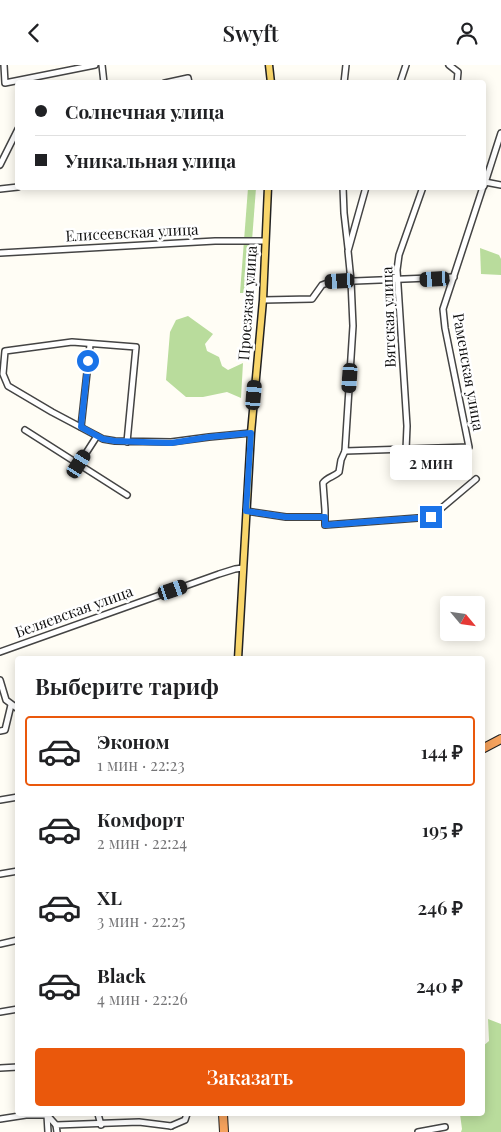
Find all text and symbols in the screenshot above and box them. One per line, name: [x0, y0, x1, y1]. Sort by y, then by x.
text: Swyft: [222, 18, 279, 48]
icon: back: [20, 19, 48, 47]
icon: person: [453, 19, 481, 47]
text: Солнечная улица: [65, 98, 224, 124]
text: Уникальная улица: [65, 147, 236, 173]
street label: Елисеевская улица: [65, 219, 200, 245]
street label: Проезжая улица: [233, 244, 261, 361]
street label: Вятская улица: [376, 266, 400, 368]
car: [419, 271, 450, 287]
car: [324, 273, 355, 289]
street label: Раменская улица: [449, 311, 489, 433]
route start: [77, 350, 99, 372]
car: [341, 363, 358, 393]
car: [245, 379, 262, 411]
callout: 2 мин: [390, 445, 472, 479]
car: [64, 447, 93, 481]
text: 2 мин: [409, 452, 453, 473]
route end: [420, 506, 442, 528]
car: [156, 578, 189, 602]
street label: Беляевская улица: [12, 580, 136, 642]
north arrow: [440, 596, 485, 641]
map controls: [440, 596, 485, 641]
text: Выберите тариф: [35, 671, 219, 701]
text: Эконом: [97, 728, 170, 754]
icon: car: [37, 729, 82, 774]
text: 144 ₽: [421, 738, 463, 764]
text: 1 мин · 22:23: [97, 754, 185, 775]
text: Комфорт: [97, 806, 185, 832]
icon: car: [37, 807, 82, 852]
text: 195 ₽: [422, 816, 463, 842]
text: 2 мин · 22:24: [97, 832, 187, 853]
text: XL: [97, 884, 122, 910]
icon: car: [37, 885, 82, 930]
text: 246 ₽: [418, 894, 463, 920]
text: 3 мин · 22:25: [97, 910, 185, 931]
text: Black: [97, 962, 146, 988]
icon: car: [37, 963, 82, 1008]
text: 240 ₽: [416, 972, 463, 998]
text: 4 мин · 22:26: [97, 988, 188, 1009]
button: Заказать: [35, 1048, 465, 1106]

